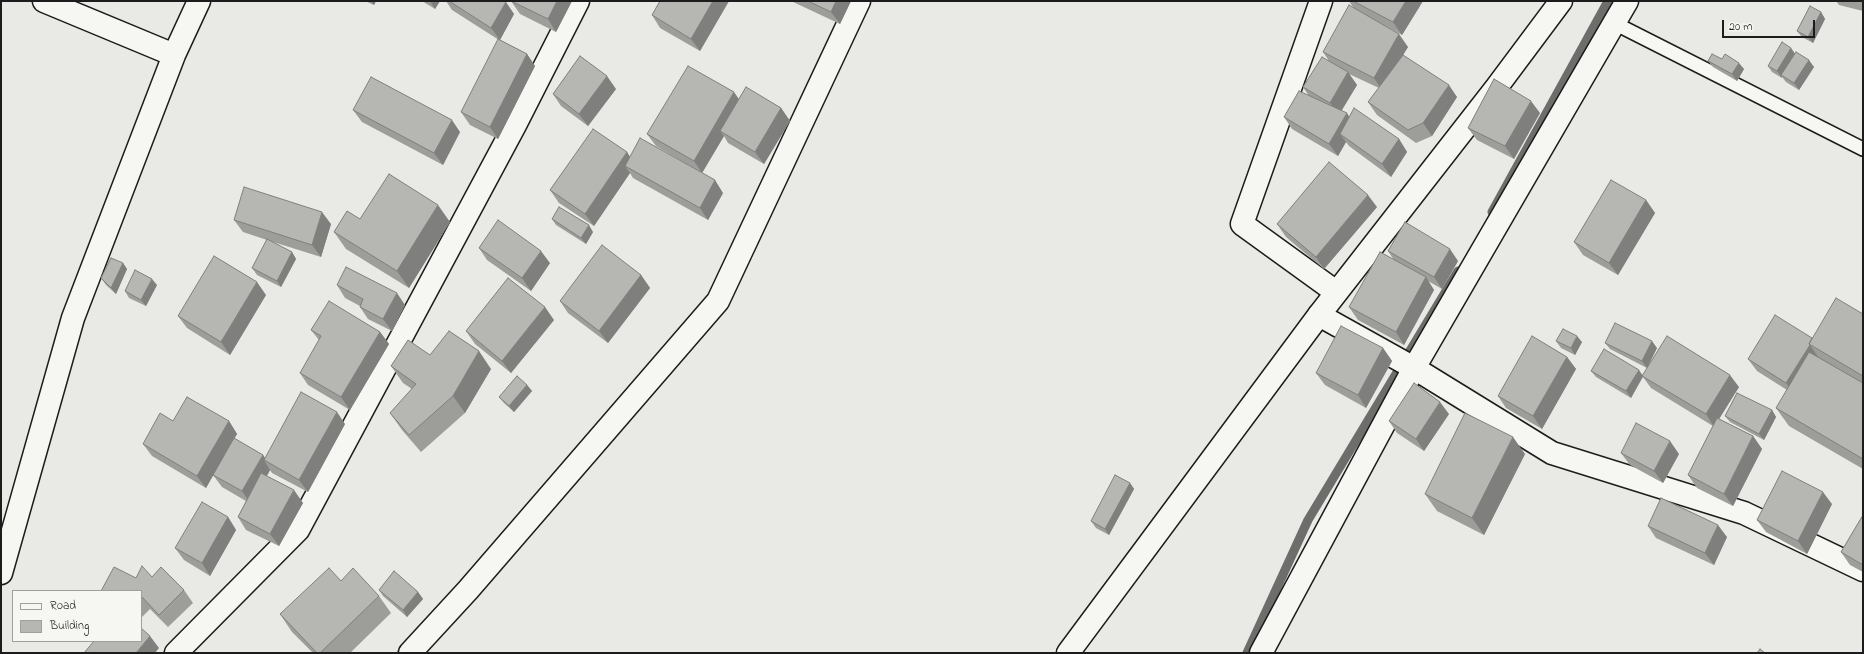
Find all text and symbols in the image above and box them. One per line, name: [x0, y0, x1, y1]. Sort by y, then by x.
scale bar: [1724, 12, 1817, 38]
text: 20 m: [1729, 18, 1752, 36]
legend: [12, 590, 142, 642]
text: Road: [50, 597, 76, 615]
text: Building: [50, 617, 89, 635]

